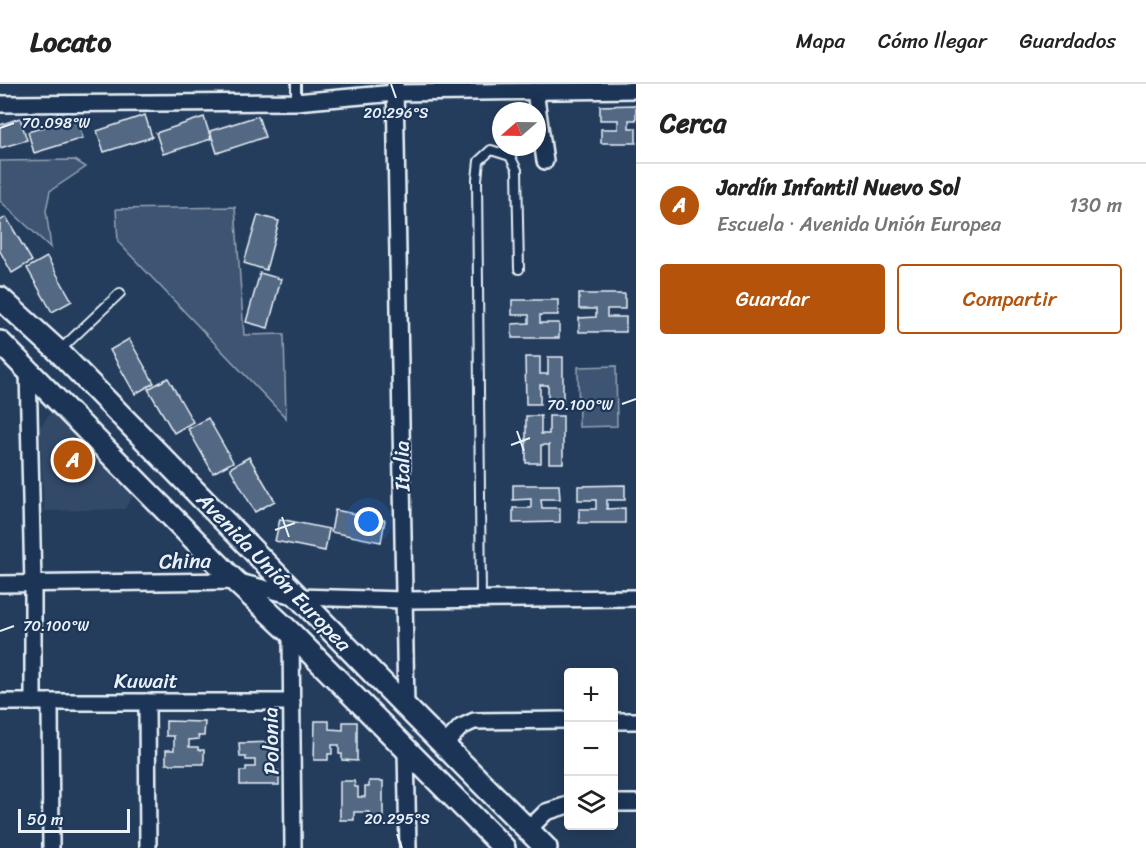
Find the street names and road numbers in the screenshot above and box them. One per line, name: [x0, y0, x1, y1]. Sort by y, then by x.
street label: Italia: [383, 440, 421, 493]
street label: Avenida Unión Europea: [186, 482, 361, 662]
street label: China: [159, 542, 212, 580]
street label: Kuwait: [114, 662, 178, 700]
street label: Polonia: [251, 706, 291, 775]

